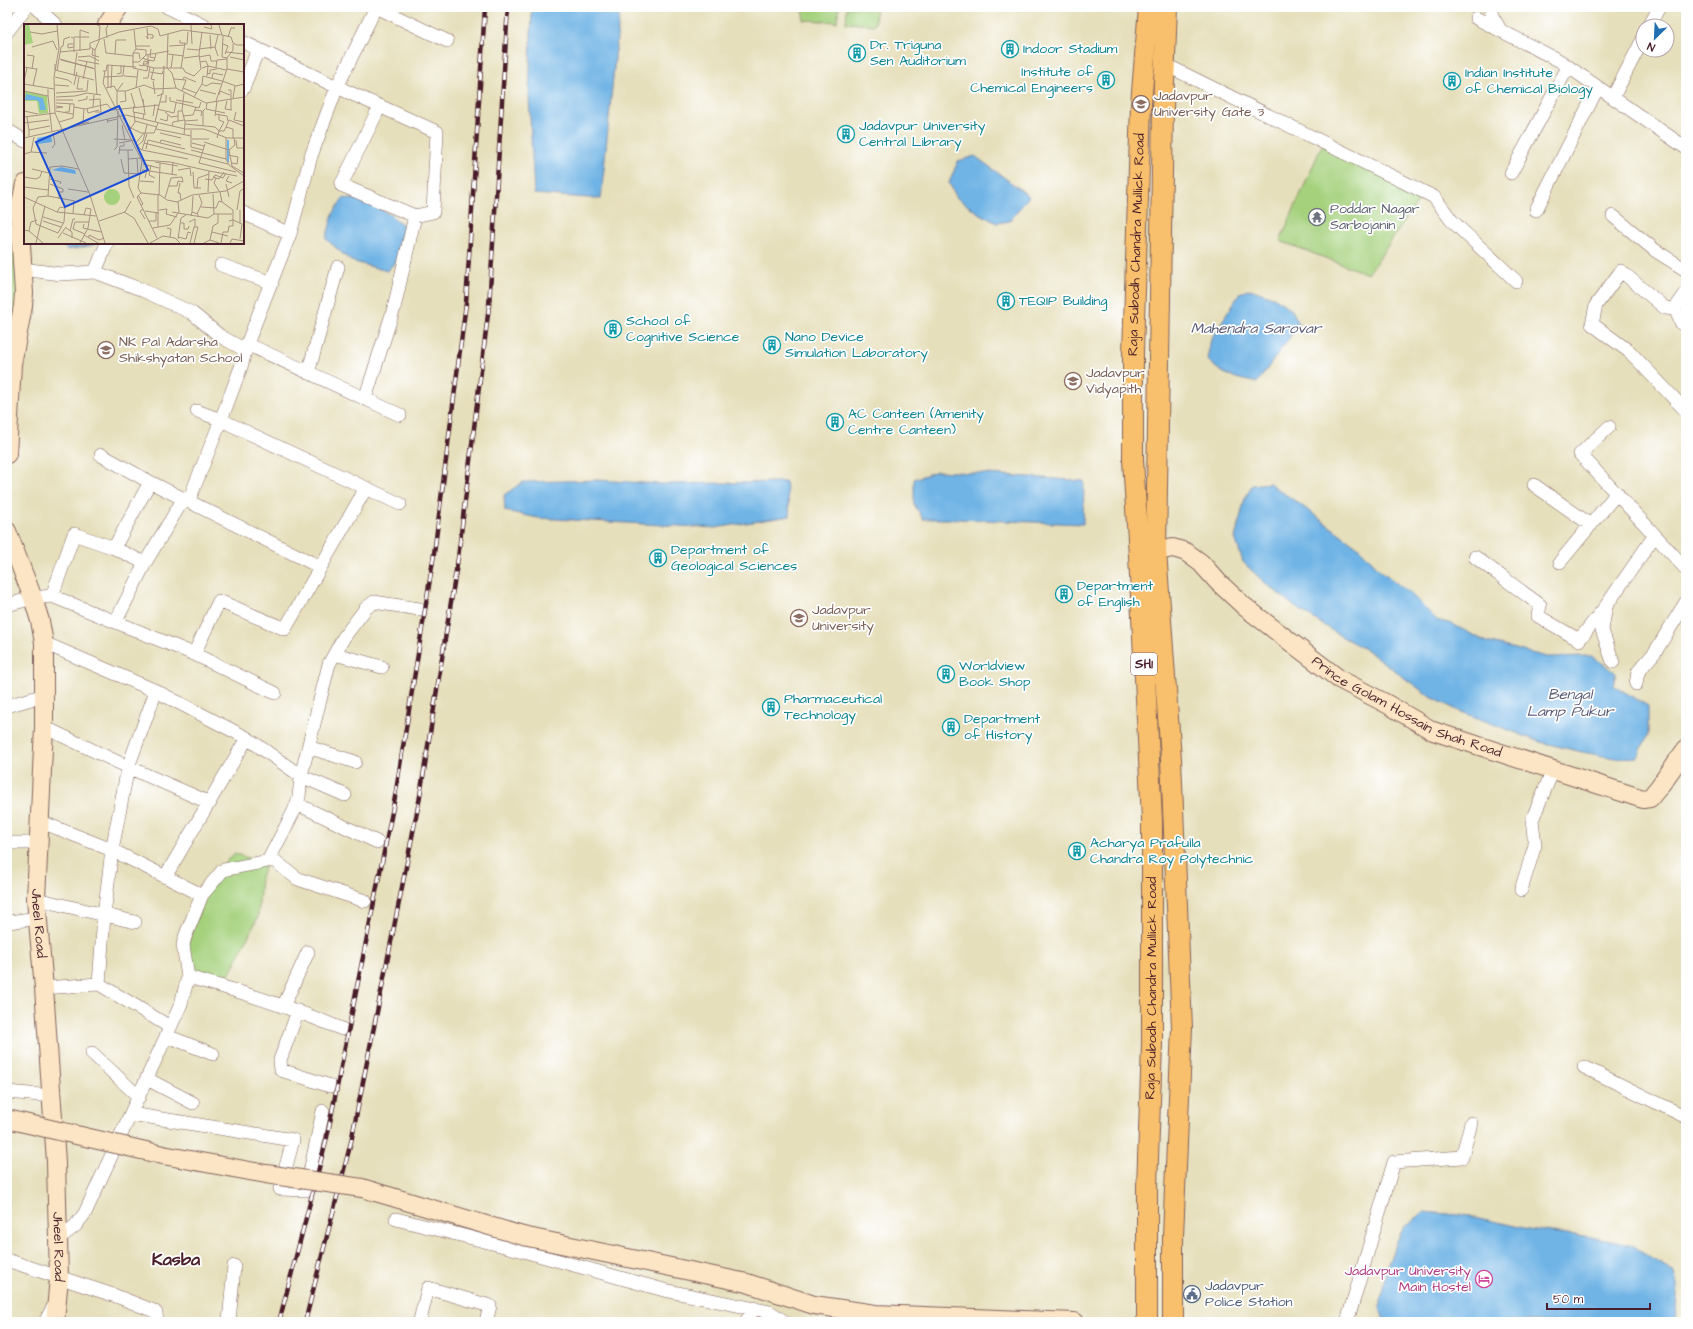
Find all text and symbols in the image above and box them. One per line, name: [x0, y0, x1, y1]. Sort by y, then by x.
north arrow: [1635, 18, 1675, 58]
inset map: [24, 24, 244, 244]
place label: Dr. Triguna Sen Auditorium: [870, 35, 966, 71]
text: N: [1645, 38, 1657, 55]
building icon: Indoor Stadium: [1000, 39, 1020, 59]
place label: Indoor Stadium: [1023, 39, 1118, 59]
building icon: Dr. Triguna Sen Auditorium: [847, 43, 867, 63]
place label: Institute of Chemical Engineers: [970, 62, 1094, 98]
place label: Indian Institute of Chemical Biology: [1465, 63, 1593, 99]
building icon: Institute of Chemical Engineers: [1096, 70, 1116, 90]
building icon: Indian Institute of Chemical Biology: [1442, 71, 1462, 91]
place label: Jadavpur University Gate 3: [1154, 86, 1264, 122]
school or university icon: Jadavpur University Gate 3: [1131, 94, 1151, 114]
place label: Jadavpur University Central Library: [859, 116, 986, 152]
building icon: Jadavpur University Central Library: [836, 124, 856, 144]
street label: Raja Subodh Chandra Mullick Road: [1123, 133, 1150, 356]
place label: Poddar Nagar Sarbojanin: [1330, 199, 1420, 235]
temple icon: Poddar Nagar Sarbojanin: [1307, 207, 1327, 227]
building icon: TEQIP Building: [996, 291, 1016, 311]
place label: TEQIP Building: [1019, 291, 1108, 311]
place label: School of Cognitive Science: [626, 311, 740, 347]
water label: Mahendra Sarovar: [1191, 318, 1323, 339]
building icon: School of Cognitive Science: [603, 319, 623, 339]
place label: Nano Device Simulation Laboratory: [785, 327, 928, 363]
place label: NK Pal Adarsha Shikshyatan School: [119, 332, 243, 368]
building icon: Nano Device Simulation Laboratory: [762, 335, 782, 355]
school or university icon: NK Pal Adarsha Shikshyatan School: [96, 340, 116, 360]
place label: Jadavpur Vidyapith: [1086, 363, 1145, 399]
school or university icon: Jadavpur Vidyapith: [1063, 371, 1083, 391]
place label: AC Canteen (Amenity Centre Canteen): [848, 404, 984, 440]
building icon: AC Canteen (Amenity Centre Canteen): [825, 412, 845, 432]
place label: Department of Geological Sciences: [671, 540, 797, 576]
building icon: Department of Geological Sciences: [648, 548, 668, 568]
place label: Department of English: [1077, 576, 1153, 612]
building icon: Department of English: [1054, 584, 1074, 604]
place label: Jadavpur University: [812, 600, 874, 636]
school or university icon: Jadavpur University: [789, 608, 809, 628]
street label: Prince Golam Hossain Shah Road: [1307, 652, 1504, 763]
road number: SH1: [1131, 653, 1157, 675]
place label: Worldview Book Shop: [959, 656, 1031, 692]
building icon: Worldview Book Shop: [936, 664, 956, 684]
water label: Bengal Lamp Pukur: [1527, 684, 1615, 722]
place label: Pharmaceutical Technology: [784, 689, 882, 725]
building icon: Pharmaceutical Technology: [761, 697, 781, 717]
place label: Department of History: [964, 709, 1040, 745]
building icon: Department of History: [941, 717, 961, 737]
place label: Acharya Prafulla Chandra Roy Polytechnic: [1090, 833, 1254, 869]
building icon: Acharya Prafulla Chandra Roy Polytechnic: [1067, 841, 1087, 861]
street label: Raja Subodh Chandra Mullick Road: [1140, 877, 1162, 1100]
street label: Jheel Road: [26, 888, 51, 959]
street label: Jheel Road: [47, 1212, 69, 1282]
district label: Kasba: [152, 1247, 201, 1272]
place label: Jadavpur University Main Hostel: [1345, 1261, 1471, 1297]
hotel icon: Jadavpur University Main Hostel: [1474, 1269, 1494, 1289]
place label: Jadavpur Police Station: [1205, 1276, 1293, 1312]
public building icon: Jadavpur Police Station: [1182, 1284, 1202, 1304]
scale bar: [1547, 1285, 1650, 1311]
text: 50 m: [1553, 1291, 1584, 1308]

